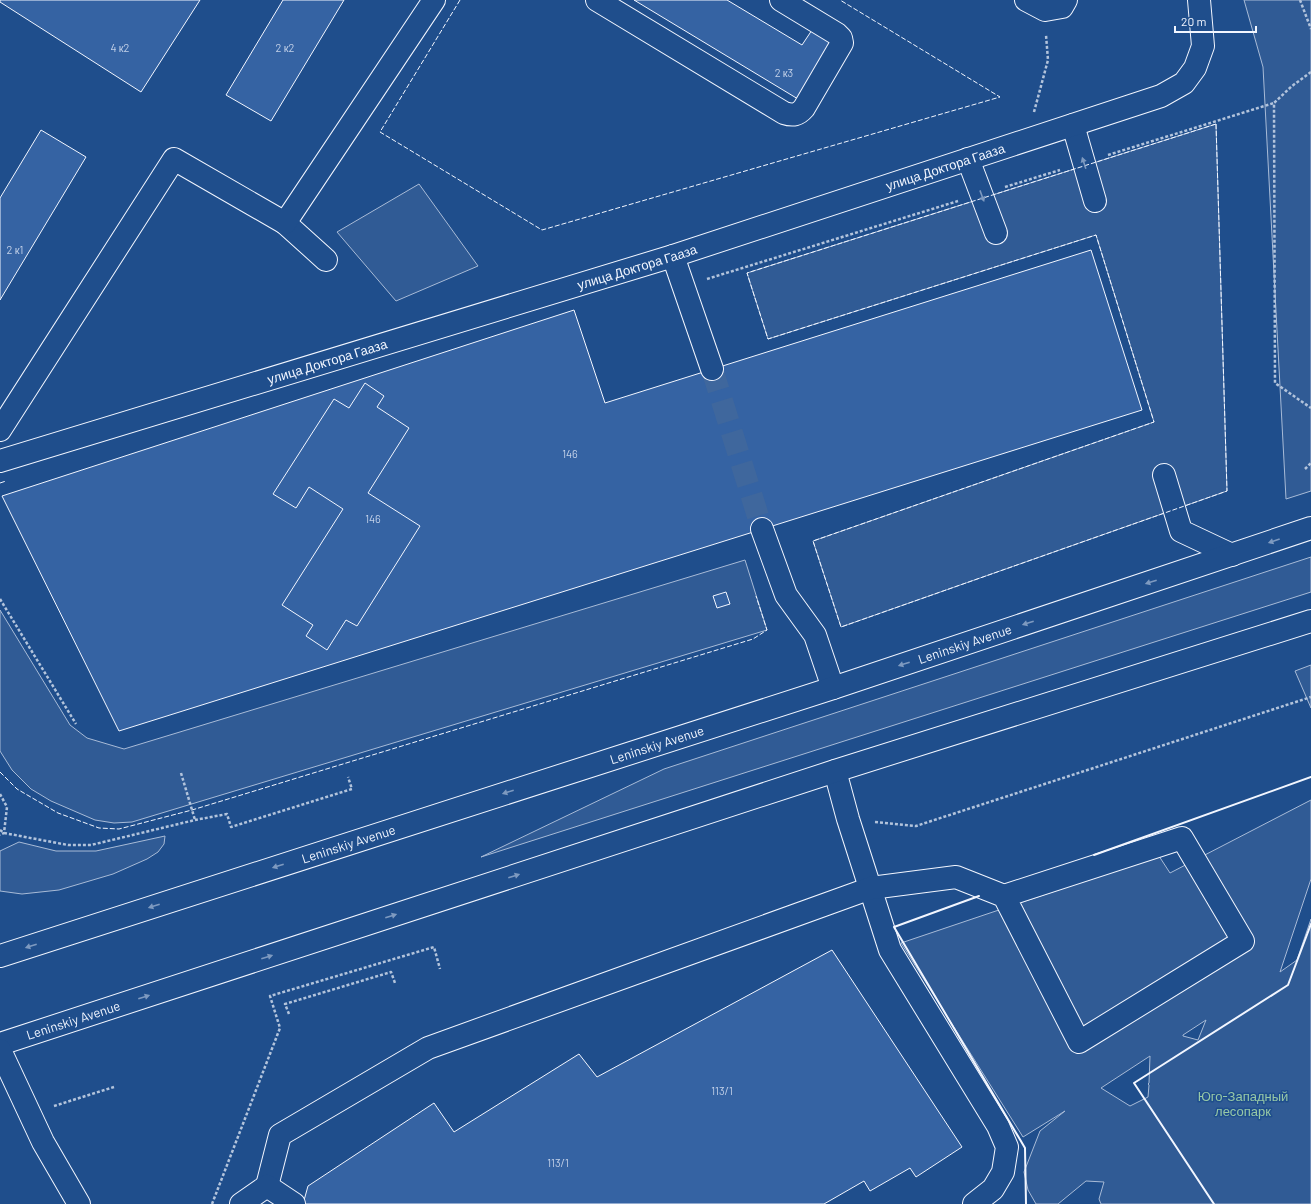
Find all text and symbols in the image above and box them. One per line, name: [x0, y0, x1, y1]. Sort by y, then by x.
scale bar: [1175, 8, 1256, 34]
text: 20 m: [1181, 14, 1207, 28]
house number: 4 к2: [111, 41, 130, 54]
house number: 2 к2: [276, 41, 295, 54]
house number: 2 к3: [775, 66, 793, 79]
street label: улица Доктора Гааза: [884, 140, 1008, 194]
one-way arrow: [1081, 157, 1087, 169]
one-way arrow: [979, 190, 985, 202]
street label: улица Доктора Гааза: [575, 240, 700, 293]
house number: 2 к1: [7, 243, 23, 256]
street label: улица Доктора Гааза: [265, 335, 390, 387]
house number: 146: [562, 447, 578, 460]
house number: 146: [365, 512, 381, 525]
one-way arrow: [1268, 538, 1280, 544]
one-way arrow: [1145, 579, 1157, 585]
one-way arrow: [1021, 620, 1033, 626]
street label: Leninskiy Avenue: [916, 621, 1014, 667]
one-way arrow: [898, 661, 910, 667]
street label: Leninskiy Avenue: [608, 722, 706, 767]
one-way arrow: [502, 789, 514, 795]
street label: Leninskiy Avenue: [299, 821, 397, 866]
one-way arrow: [272, 863, 284, 869]
one-way arrow: [509, 873, 521, 879]
one-way arrow: [148, 903, 160, 909]
one-way arrow: [385, 913, 397, 919]
one-way arrow: [24, 943, 36, 949]
one-way arrow: [261, 953, 273, 959]
one-way arrow: [138, 994, 150, 1000]
street label: Leninskiy Avenue: [24, 997, 122, 1043]
house number: 113/1: [711, 1084, 733, 1097]
park label: Юго-Западный лесопарк: [1198, 1088, 1288, 1119]
house number: 113/1: [547, 1156, 569, 1169]

